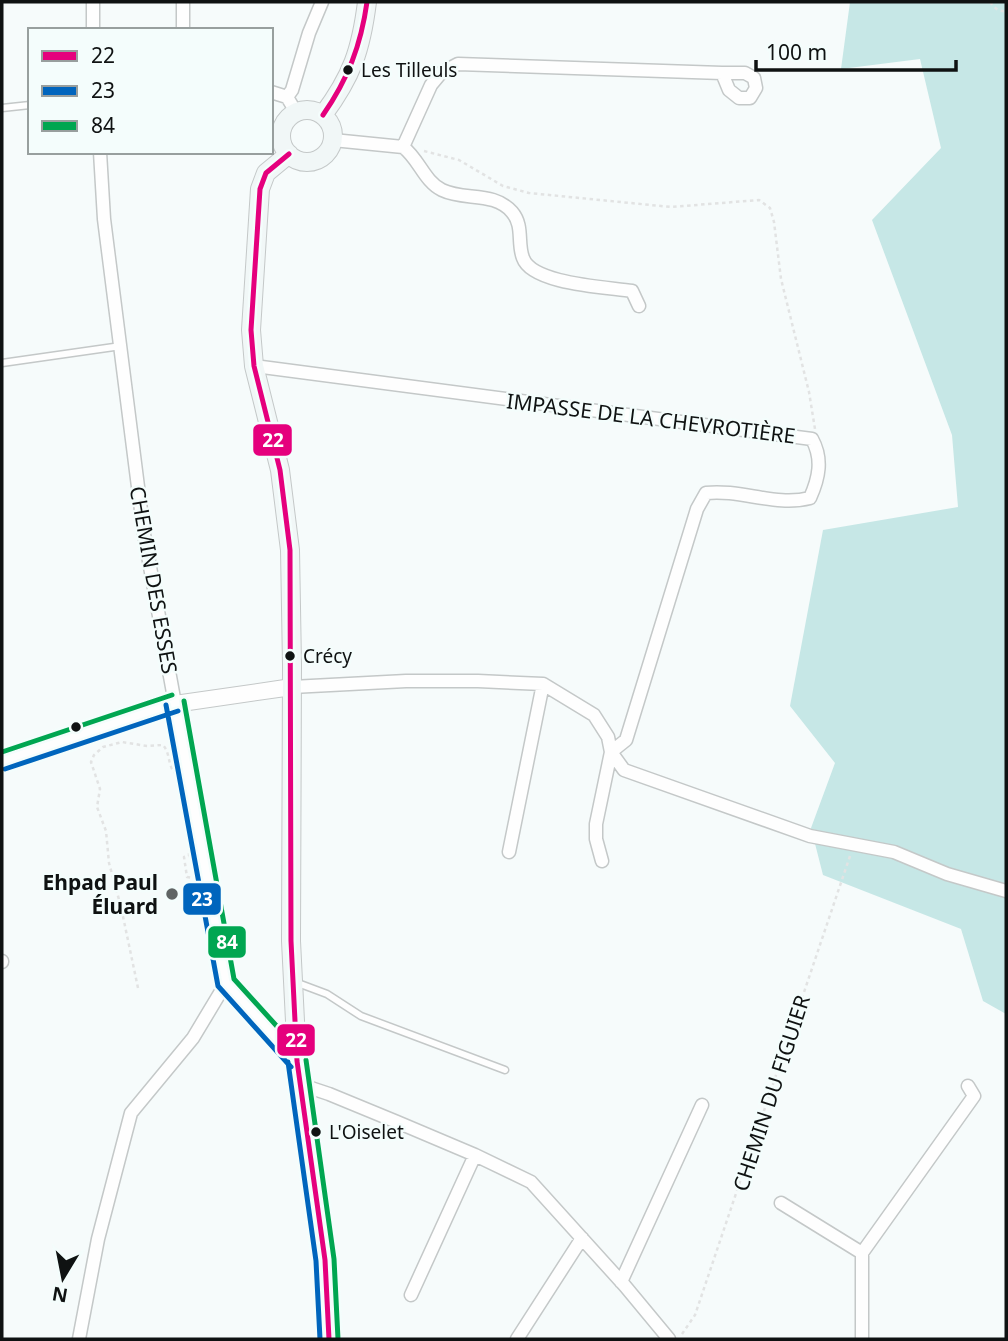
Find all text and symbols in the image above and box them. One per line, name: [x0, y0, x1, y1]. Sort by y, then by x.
legend: [28, 28, 273, 154]
scale bar: [756, 28, 956, 72]
text: 100 m: [766, 38, 827, 66]
text: 22: [91, 41, 115, 69]
place label: Les Tilleuls: [361, 57, 457, 83]
marker: Les Tilleuls: [341, 63, 355, 77]
text: 23: [91, 76, 115, 104]
text: 84: [91, 111, 115, 139]
street label: IMPASSE DE LA CHEVROTIÈRE: [505, 386, 797, 450]
line badge: 22: [252, 423, 293, 457]
text: 22: [262, 427, 284, 453]
street label: CHEMIN DES ESSES: [124, 484, 184, 676]
place label: Crécy: [303, 643, 352, 669]
marker: Crécy: [283, 649, 297, 663]
unlabelled marker: [69, 720, 83, 734]
place label: Ehpad Paul Éluard: [42, 868, 158, 920]
line badge: 23: [182, 882, 222, 916]
marker: Ehpad Paul Éluard: [164, 886, 180, 902]
text: 23: [191, 886, 213, 912]
line badge: 84: [207, 925, 247, 959]
text: 84: [216, 929, 238, 955]
street label: CHEMIN DU FIGUIER: [726, 991, 816, 1195]
line badge: 22: [276, 1023, 316, 1057]
text: 22: [285, 1027, 307, 1053]
place label: L'Oiselet: [329, 1119, 404, 1145]
marker: L'Oiselet: [309, 1125, 323, 1139]
north arrow: [28, 1243, 98, 1313]
text: N: [50, 1281, 70, 1309]

